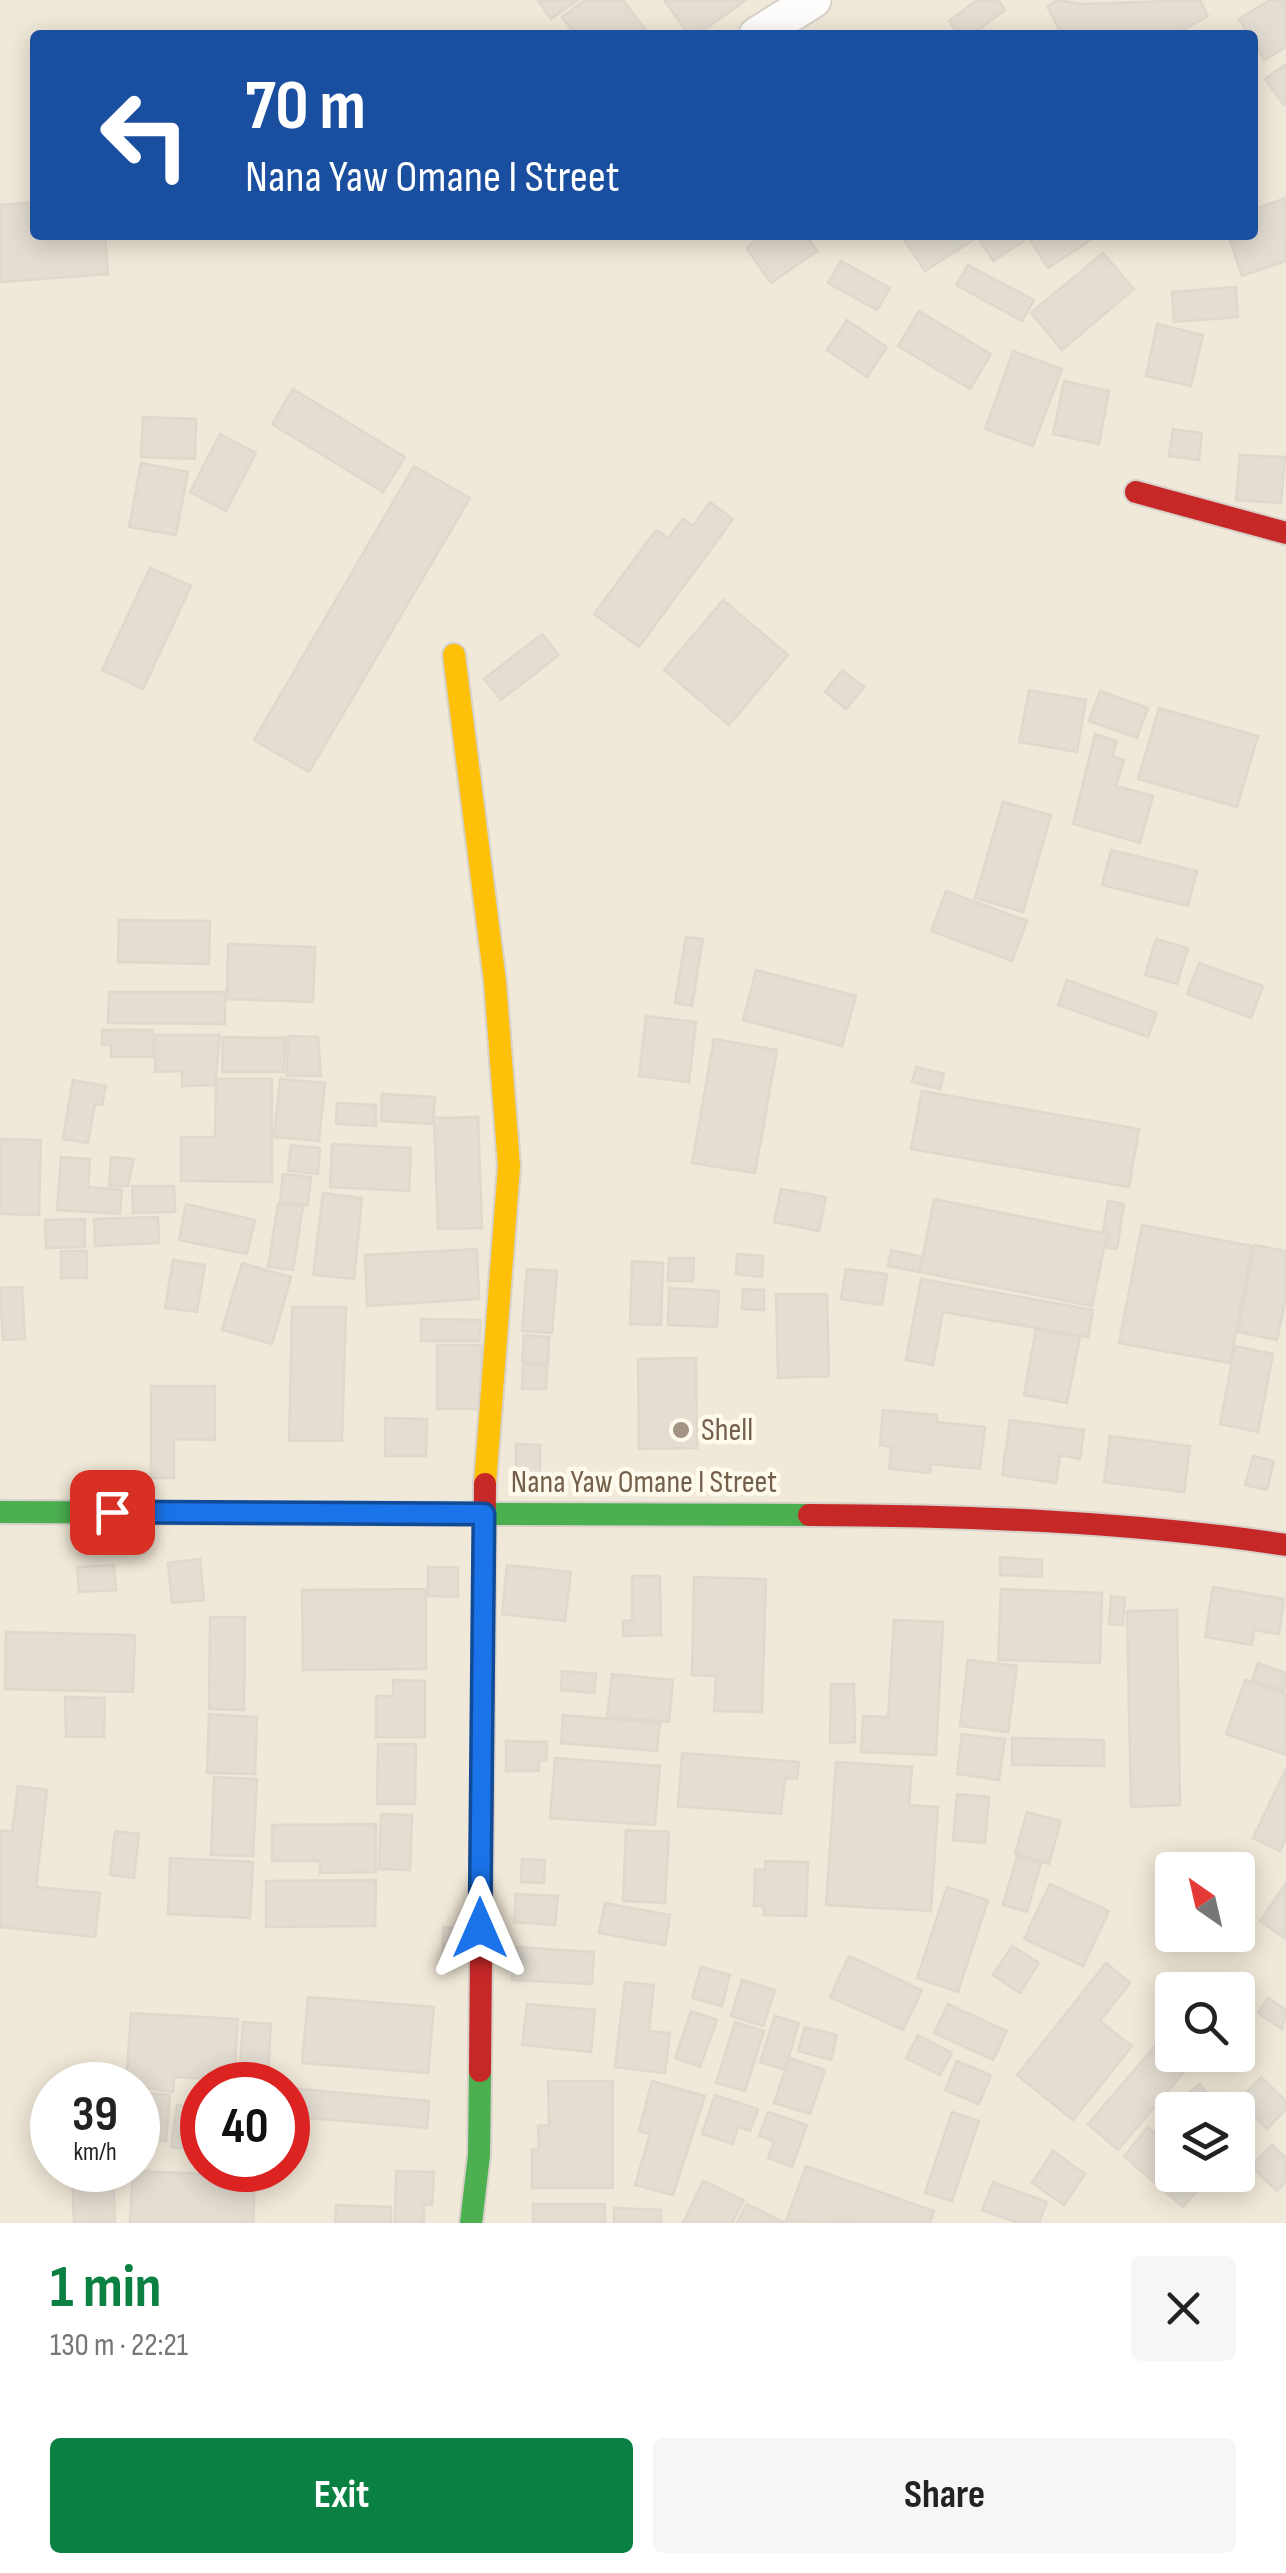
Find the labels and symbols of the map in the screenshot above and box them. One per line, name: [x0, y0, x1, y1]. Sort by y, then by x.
place label: Shell: [701, 1411, 753, 1450]
marker: Shell: [670, 1419, 692, 1441]
street label: Nana Yaw Omane I Street: [511, 1463, 777, 1502]
pin: [70, 1470, 155, 1555]
north arrow: [1155, 1852, 1255, 1952]
position arrow: [428, 1876, 532, 1980]
speed limit sign: 40: [180, 2062, 310, 2192]

